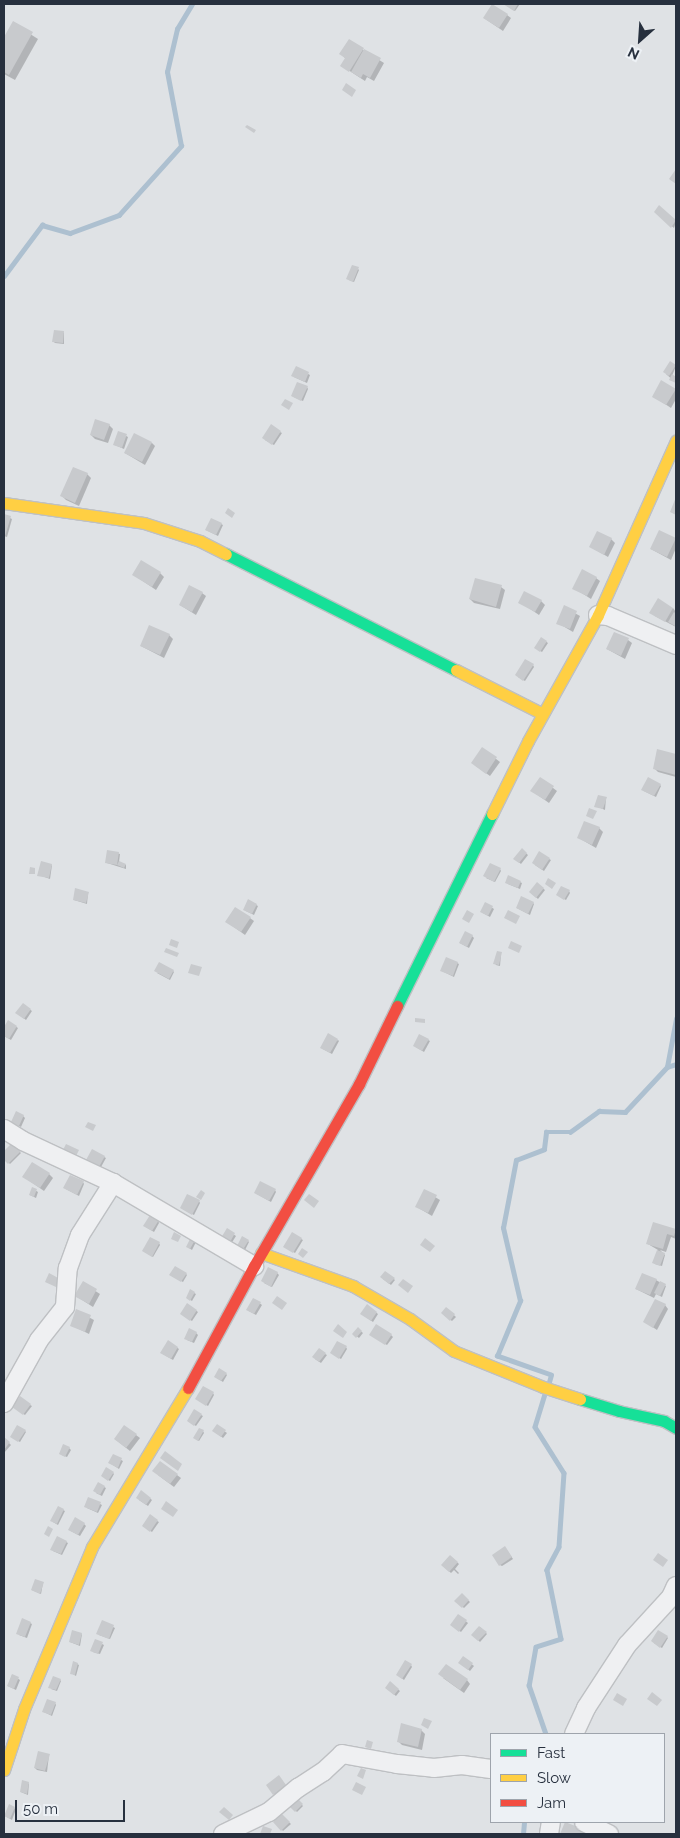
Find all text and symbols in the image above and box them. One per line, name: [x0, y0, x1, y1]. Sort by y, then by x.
north arrow: [615, 15, 665, 65]
text: N: [625, 44, 642, 63]
legend: [490, 1733, 665, 1823]
text: Fast: [537, 1744, 565, 1762]
text: Slow: [537, 1769, 571, 1787]
scale bar: [18, 1790, 128, 1822]
text: Jam: [537, 1794, 566, 1812]
text: 50 m: [23, 1800, 58, 1818]

